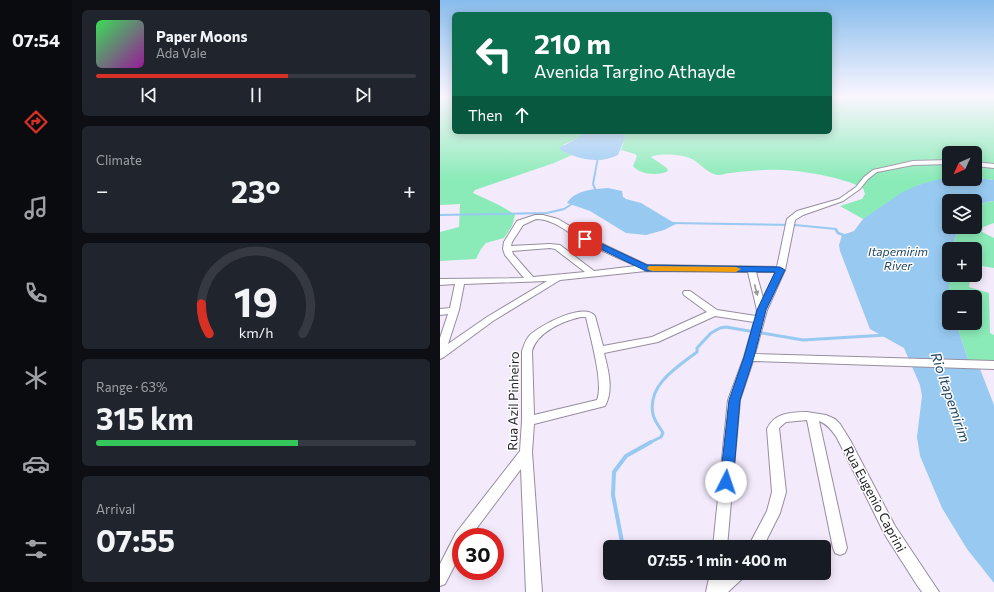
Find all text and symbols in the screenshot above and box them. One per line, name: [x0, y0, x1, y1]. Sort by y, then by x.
text: 210 m: [534, 26, 611, 60]
text: Paper Moons: [156, 27, 247, 45]
icon: left: [468, 28, 520, 80]
text: 07:54: [12, 29, 60, 51]
text: Ada Vale: [156, 45, 207, 61]
text: Avenida Targino Athayde: [534, 60, 735, 82]
icon: previous: [138, 84, 160, 106]
icon: pause: [245, 84, 267, 106]
icon: next: [352, 84, 374, 106]
icon: ahead: [511, 104, 533, 126]
text: Then: [468, 106, 503, 124]
icon: directions: [22, 108, 50, 136]
north arrow: [942, 146, 982, 186]
map controls: [942, 146, 982, 330]
text: Climate: [96, 152, 142, 168]
text: 23°: [231, 172, 281, 209]
text: −: [96, 177, 109, 204]
text: +: [403, 177, 416, 204]
icon: music: [22, 194, 50, 222]
button: layers: [942, 194, 982, 234]
pin: [568, 222, 602, 256]
icon: arrive: [574, 228, 596, 250]
button: +: [942, 242, 982, 282]
water label: Itapemirim River: [868, 244, 928, 272]
text: 19: [234, 275, 278, 326]
icon: phone: [22, 279, 50, 307]
one-way arrow: [753, 284, 759, 296]
button: −: [942, 290, 982, 330]
text: km/h: [239, 323, 273, 341]
water label: Rio Itapemirim: [928, 350, 974, 444]
street label: Rua Azil Pinheiro: [504, 351, 522, 451]
icon: climate: [22, 364, 50, 392]
text: Range · 63%: [96, 379, 167, 395]
text: 315 km: [96, 399, 194, 436]
street label: Rua Eugenio Caprini: [840, 443, 910, 555]
icon: car: [22, 450, 50, 478]
position arrow: [705, 461, 747, 503]
text: Arrival: [96, 501, 135, 517]
text: 07:55: [96, 521, 175, 558]
speed limit sign: 30: [452, 528, 504, 580]
icon: filters: [22, 535, 50, 563]
text: 07:55 · 1 min · 400 m: [647, 551, 787, 569]

